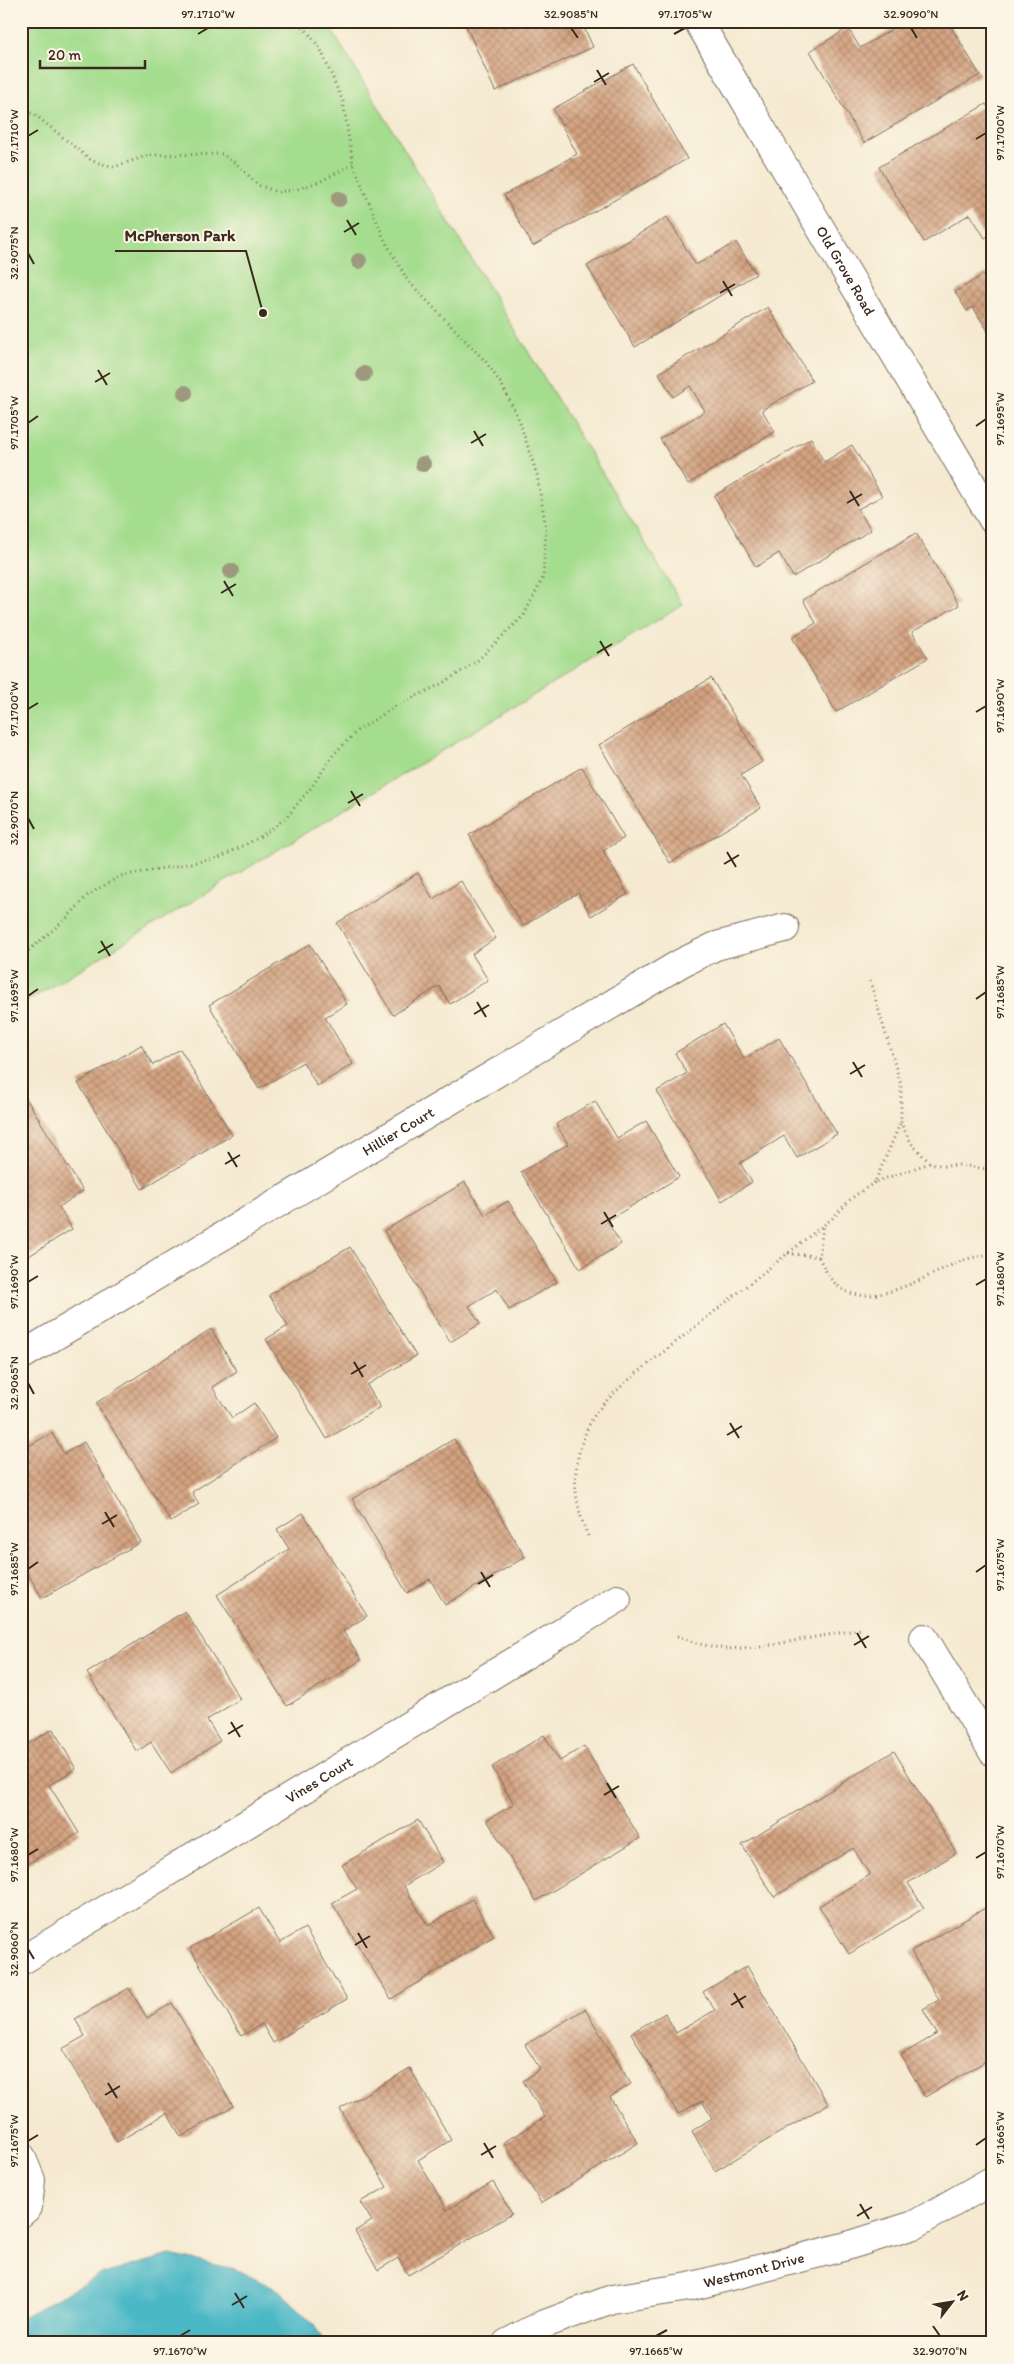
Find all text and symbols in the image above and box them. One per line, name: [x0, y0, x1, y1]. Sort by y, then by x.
text: 97.1710°W: [181, 7, 235, 21]
text: 32.9085°N: [544, 7, 598, 21]
text: 97.1705°W: [658, 7, 712, 21]
text: 32.9090°N: [884, 7, 938, 21]
scale bar: [40, 38, 145, 70]
text: 20 m: [48, 46, 82, 64]
text: 97.1700°W: [993, 105, 1007, 161]
text: 97.1710°W: [7, 109, 21, 163]
callout: McPherson Park: [115, 220, 246, 251]
street label: Old Grove Road: [812, 223, 879, 319]
text: 32.9075°N: [7, 226, 21, 280]
text: McPherson Park: [125, 226, 236, 245]
text: 97.1695°W: [993, 392, 1007, 446]
text: 97.1705°W: [7, 396, 21, 450]
text: 97.1690°W: [993, 679, 1007, 733]
text: 97.1700°W: [7, 681, 21, 737]
text: 32.9070°N: [7, 791, 21, 845]
text: 97.1685°W: [993, 965, 1007, 1019]
text: 97.1695°W: [7, 969, 21, 1023]
street label: Hillier Court: [359, 1103, 438, 1160]
text: 97.1680°W: [993, 1252, 1007, 1306]
text: 97.1690°W: [7, 1255, 21, 1309]
text: 32.9065°N: [7, 1356, 21, 1410]
text: 97.1675°W: [993, 1538, 1007, 1592]
text: 97.1685°W: [7, 1542, 21, 1596]
street label: Vines Court: [282, 1752, 357, 1807]
text: 97.1670°W: [993, 1825, 1007, 1879]
text: 97.1680°W: [7, 1828, 21, 1882]
text: 32.9060°N: [7, 1922, 21, 1976]
text: 97.1665°W: [993, 2111, 1007, 2165]
text: 97.1675°W: [7, 2114, 21, 2168]
street label: Westmont Drive: [702, 2248, 806, 2292]
north arrow: [926, 2276, 976, 2326]
text: N: [953, 2287, 972, 2304]
text: 97.1670°W: [153, 2344, 207, 2358]
text: 97.1665°W: [629, 2344, 683, 2358]
text: 32.9070°N: [913, 2344, 967, 2358]

